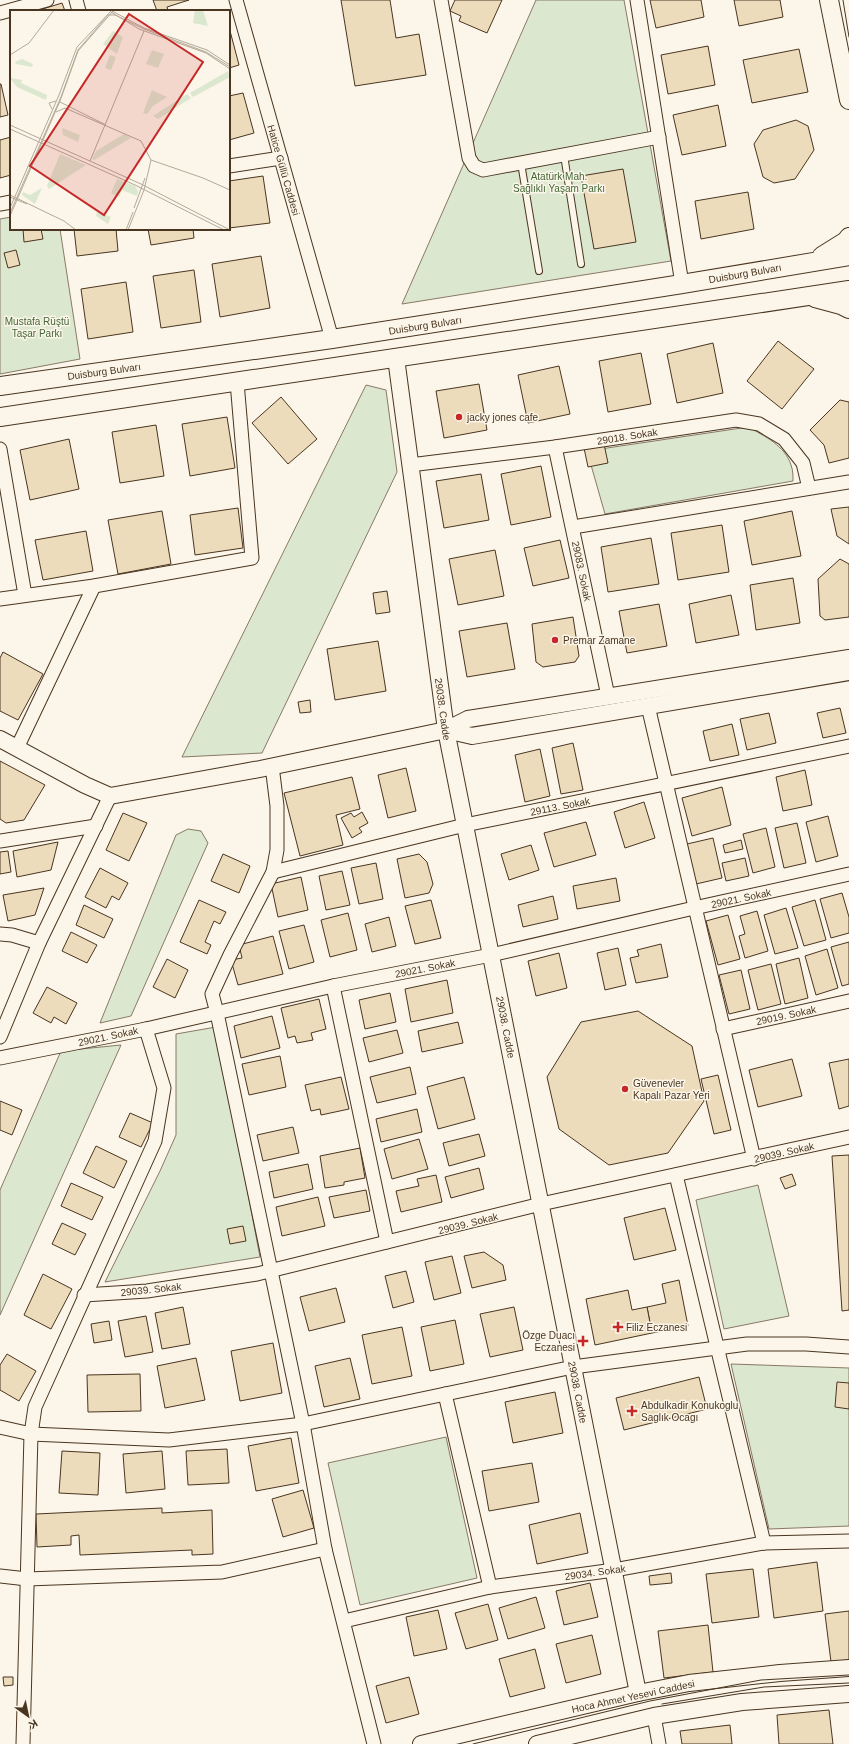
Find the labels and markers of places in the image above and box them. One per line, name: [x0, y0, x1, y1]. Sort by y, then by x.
marker: jacky jones cafe: [454, 412, 464, 422]
place label: jacky jones cafe: [466, 412, 539, 423]
marker: Premar Zamane: [550, 635, 560, 645]
place label: Premar Zamane: [563, 635, 636, 646]
place label: Güvenevler Kapalı Pazar Yeri: [633, 1078, 710, 1101]
marker: Güvenevler Kapalı Pazar Yeri: [620, 1084, 630, 1094]
marker: Filiz Eczanesi: [613, 1322, 623, 1332]
place label: Filiz Eczanesi: [626, 1322, 687, 1333]
place label: Özge Duacı Eczanesi: [522, 1330, 575, 1353]
marker: Özge Duacı Eczanesi: [578, 1336, 588, 1346]
place label: Abdulkadir Konukoglu Saglık Ocagı: [641, 1400, 738, 1423]
marker: Abdulkadir Konukoglu Saglık Ocagı: [626, 1405, 638, 1417]

